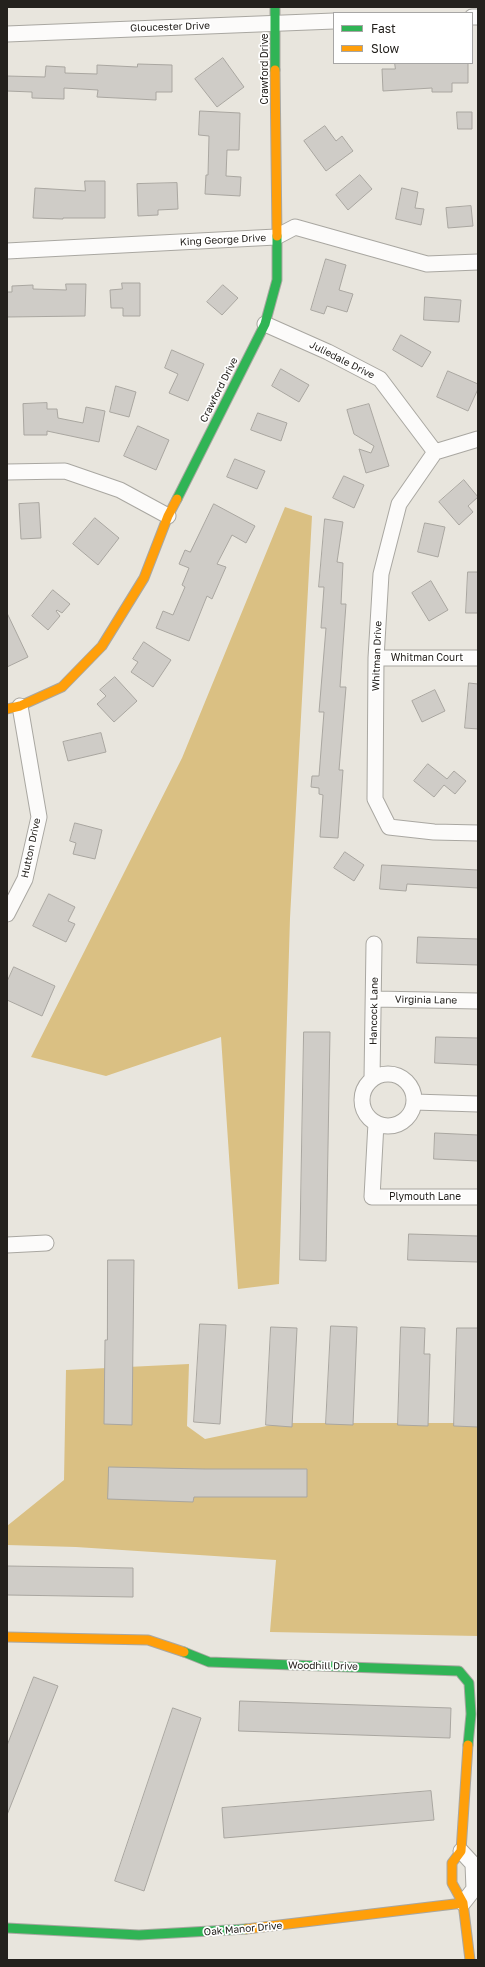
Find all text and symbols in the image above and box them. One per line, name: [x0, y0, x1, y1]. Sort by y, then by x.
legend: [333, 12, 473, 64]
street label: Gloucester Drive: [130, 20, 210, 34]
text: Fast: [371, 21, 396, 36]
street label: Crawford Drive: [259, 33, 271, 105]
text: Slow: [371, 41, 399, 56]
street label: King George Drive: [180, 232, 266, 248]
street label: Juliedale Drive: [308, 338, 376, 382]
street label: Crawford Drive: [197, 356, 241, 424]
street label: Whitman Drive: [370, 621, 384, 691]
street label: Whitman Court: [391, 652, 463, 664]
street label: Hutton Drive: [19, 817, 43, 879]
street label: Hancock Lane: [367, 977, 381, 1045]
street label: Virginia Lane: [395, 993, 457, 1007]
street label: Plymouth Lane: [389, 1191, 461, 1203]
street label: Woodhill Drive: [288, 1659, 358, 1673]
street label: Oak Manor Drive: [203, 1920, 283, 1938]

